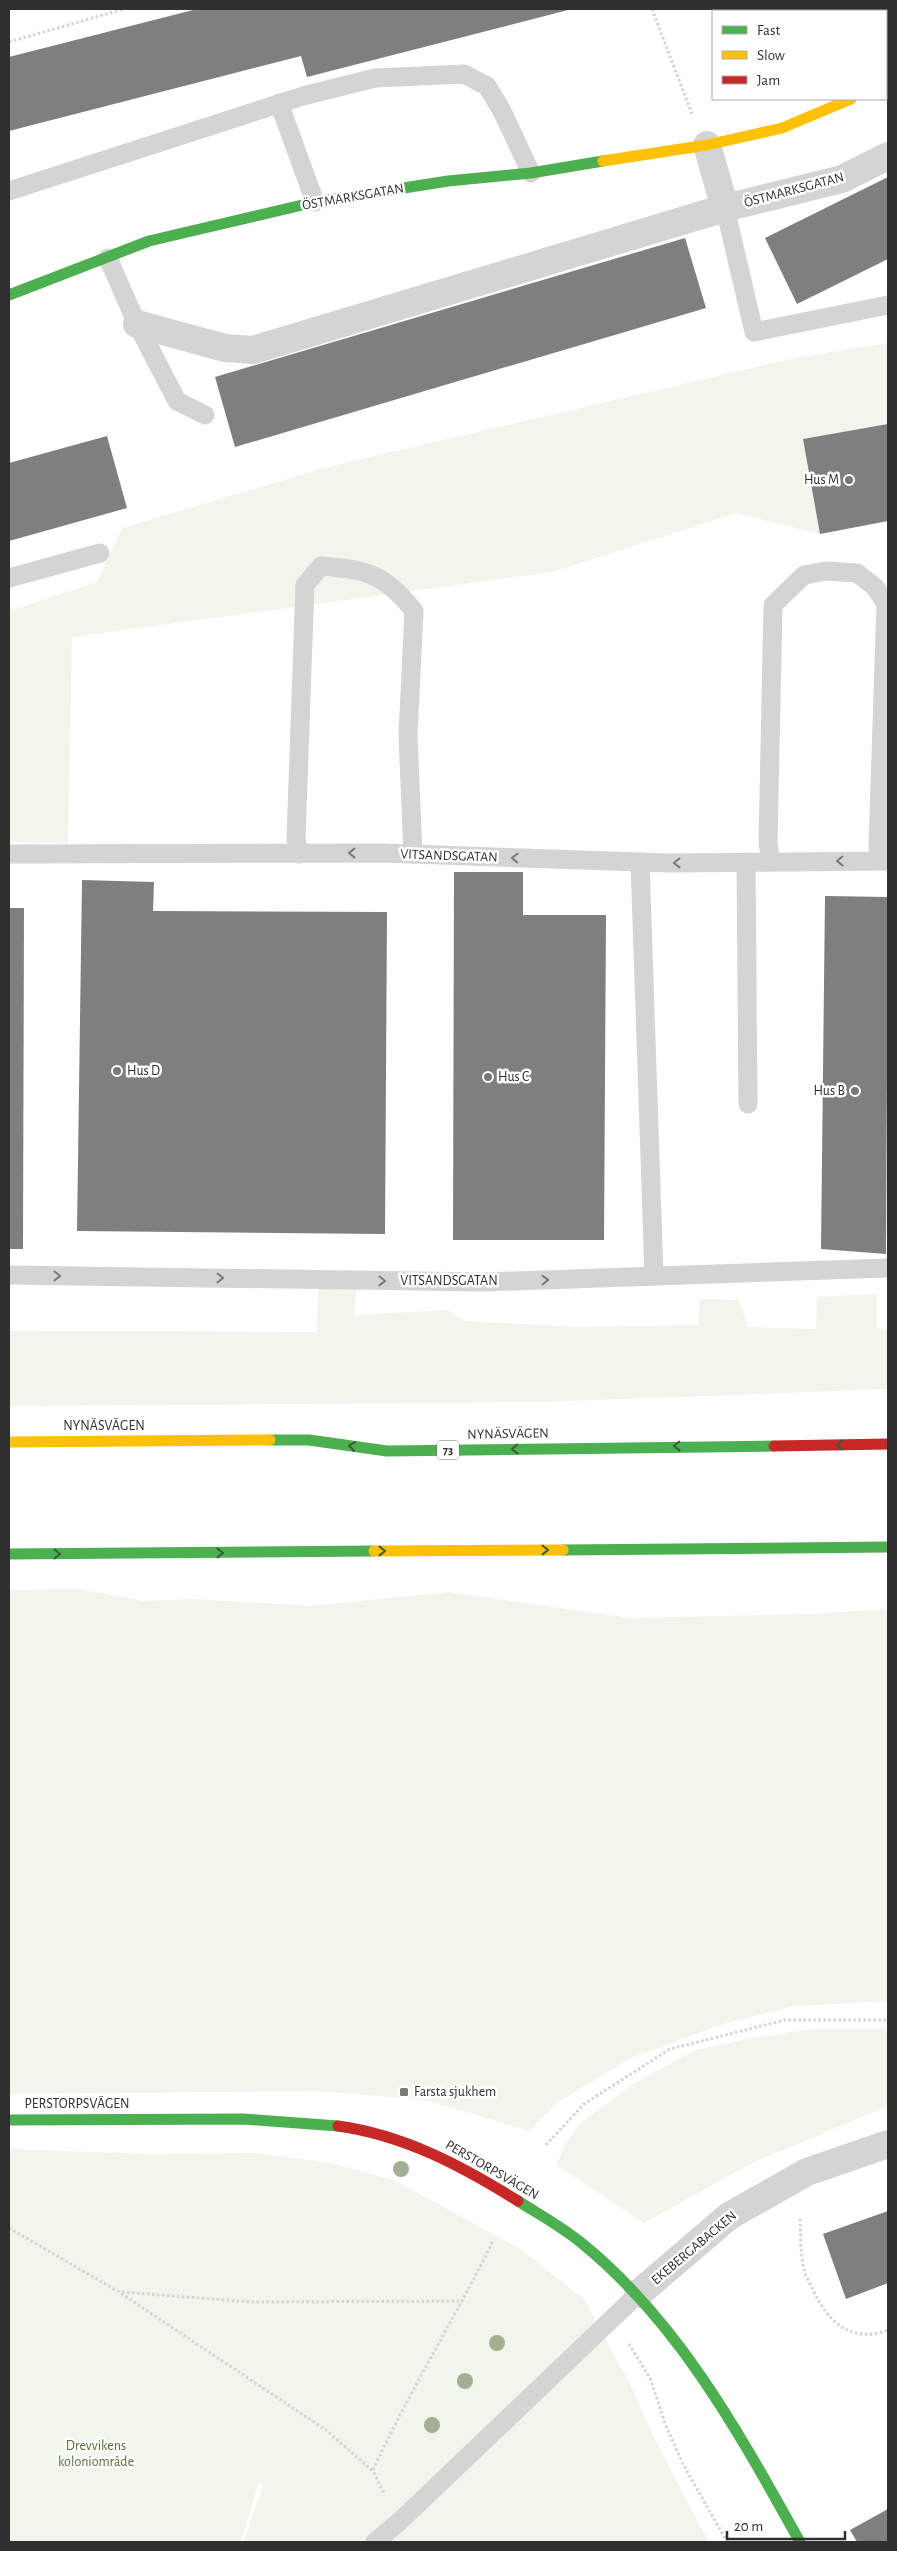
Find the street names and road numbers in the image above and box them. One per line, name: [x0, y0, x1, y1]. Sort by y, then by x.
street label: ÖSTMARKSGATAN: [742, 167, 845, 210]
street label: ÖSTMARKSGATAN: [301, 178, 405, 213]
street label: VITSANDSGATAN: [400, 847, 498, 865]
street label: VITSANDSGATAN: [400, 1274, 498, 1288]
street label: NYNÄSVÄGEN: [63, 1417, 145, 1433]
street label: NYNÄSVÄGEN: [467, 1424, 549, 1442]
road number: 73: [437, 1440, 459, 1460]
street label: PERSTORPSVÄGEN: [24, 2095, 130, 2111]
street label: PERSTORPSVÄGEN: [443, 2136, 542, 2202]
street label: EKEBERGABACKEN: [649, 2208, 739, 2288]

